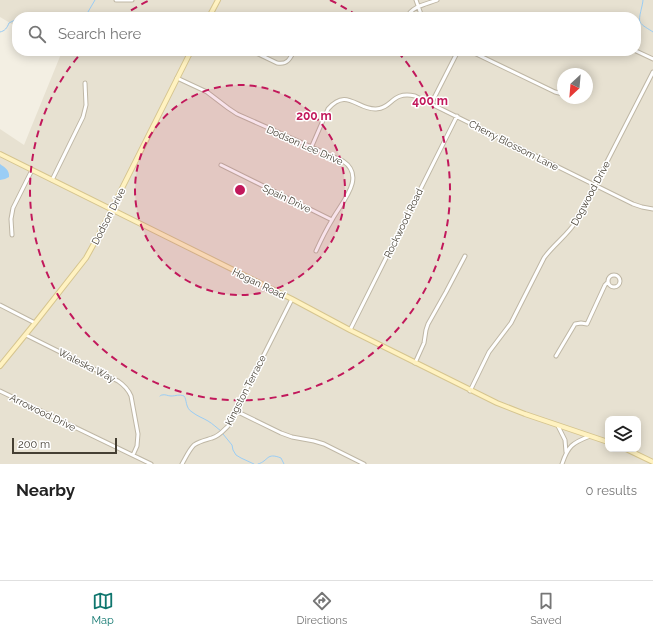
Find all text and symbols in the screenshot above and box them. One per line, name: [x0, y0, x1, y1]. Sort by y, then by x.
search box: [12, 12, 641, 56]
icon: search: [26, 23, 48, 45]
text: Search here: [58, 25, 141, 43]
north arrow: [557, 68, 593, 104]
text: 400 m: [412, 94, 448, 108]
text: 200 m: [296, 109, 332, 123]
street label: Cherry Blossom Lane: [467, 118, 560, 173]
street label: Dodson Lee Drive: [265, 124, 345, 167]
street label: Dogwood Drive: [569, 159, 612, 227]
street label: Spain Drive: [261, 182, 313, 215]
centre of rings: [233, 183, 247, 197]
street label: Dodson Drive: [89, 186, 128, 246]
street label: Rockwood Road: [382, 187, 425, 260]
street label: Hogan Road: [231, 266, 287, 301]
street label: Waleska Way: [56, 346, 118, 385]
street label: Kingston Terrace: [223, 353, 268, 427]
street label: Arrowood Drive: [8, 392, 78, 433]
map controls: [605, 416, 641, 452]
button: layers: [605, 416, 641, 452]
scale bar: [12, 436, 117, 455]
text: 200 m: [18, 438, 50, 451]
text: Nearby: [16, 480, 75, 500]
text: 0 results: [586, 483, 637, 498]
tab: Map: [91, 590, 114, 627]
tab: Directions: [297, 590, 347, 627]
tab: Saved: [530, 590, 562, 627]

